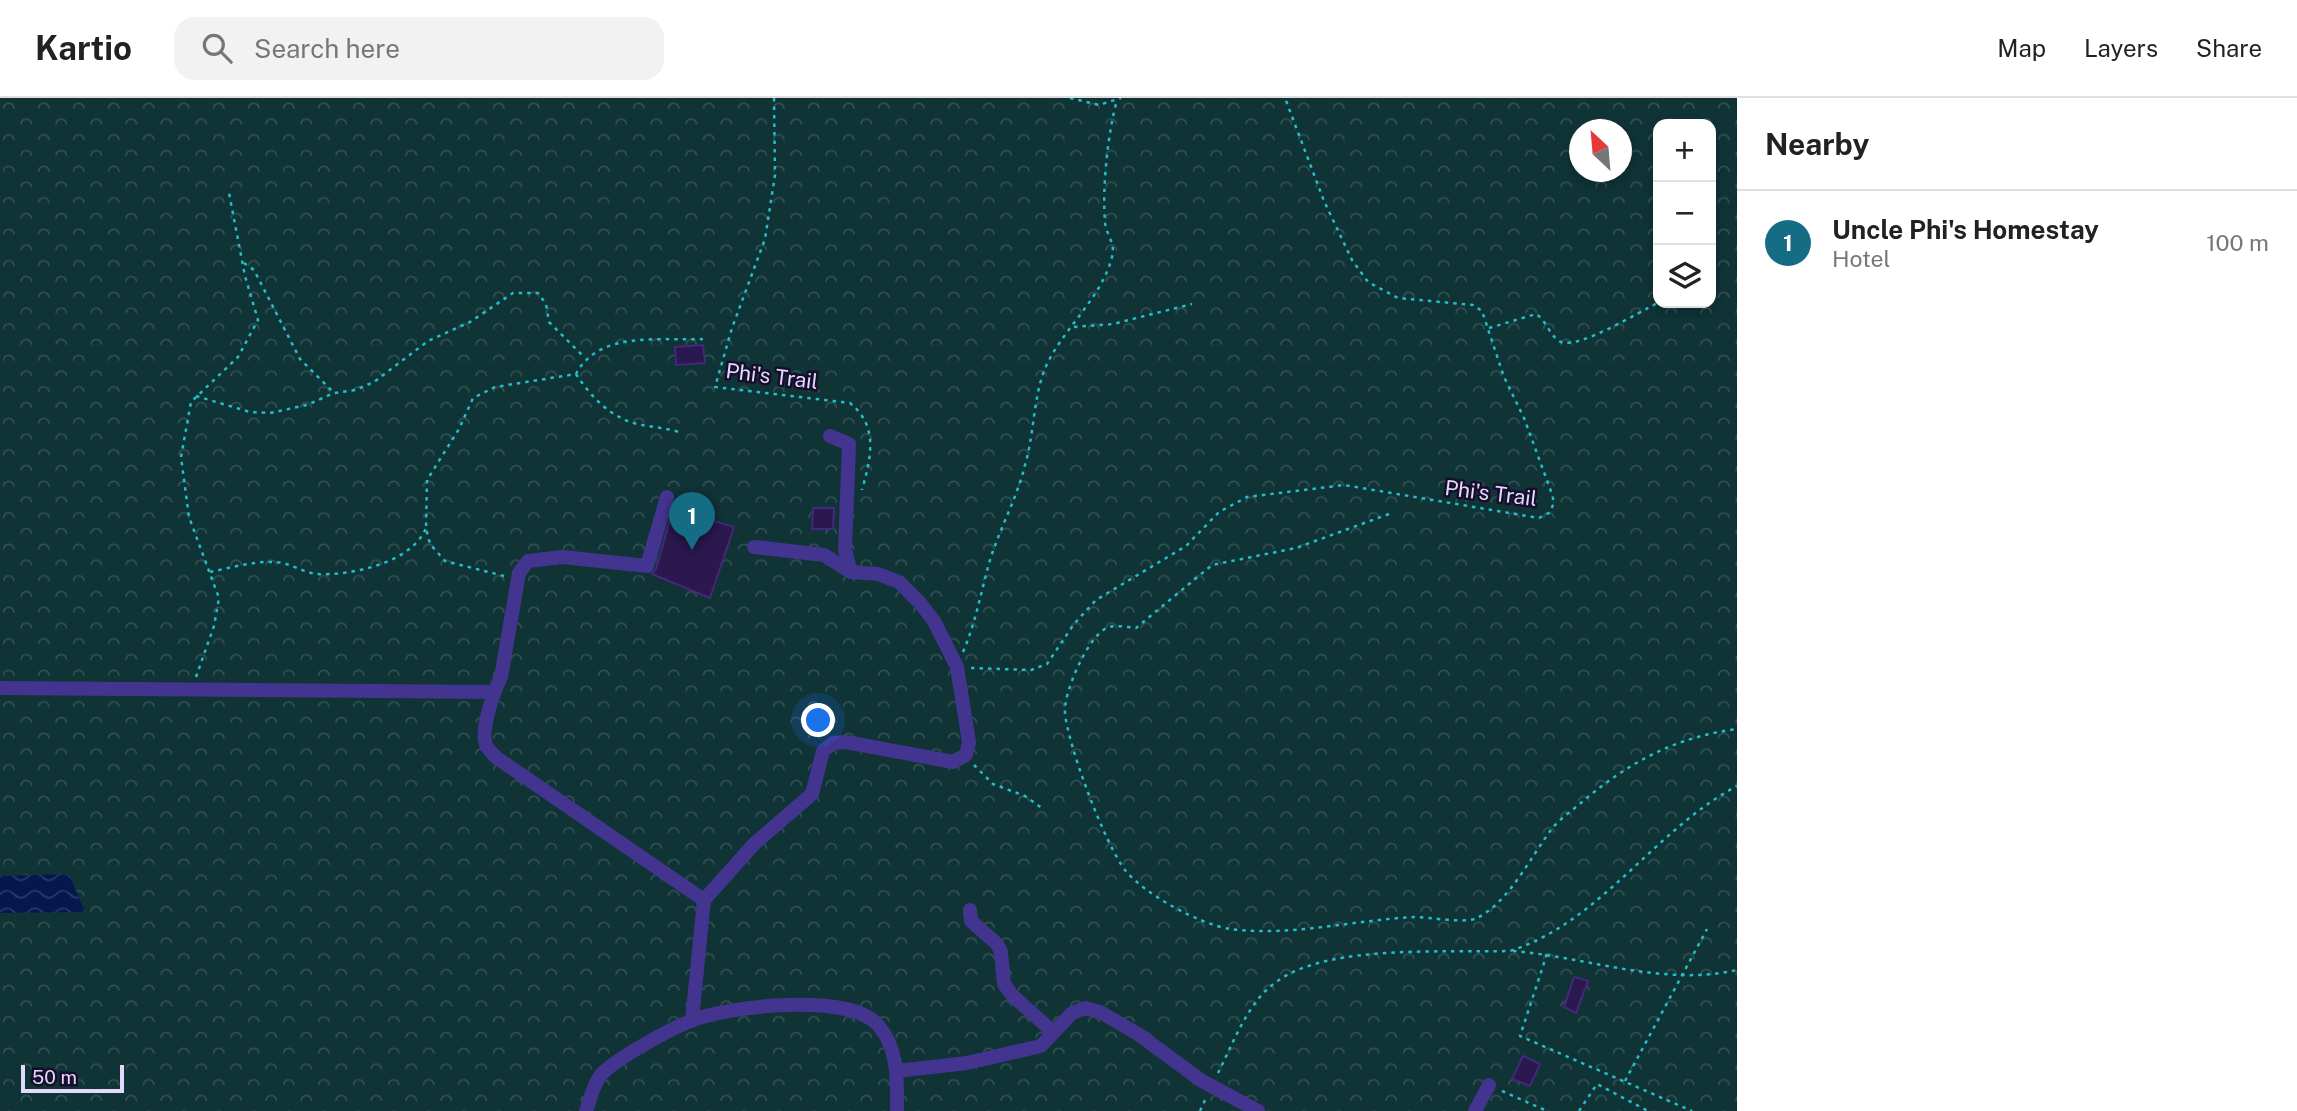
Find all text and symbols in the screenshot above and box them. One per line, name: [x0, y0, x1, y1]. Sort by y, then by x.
search box: [174, 17, 664, 80]
text: Kartio: [35, 29, 132, 67]
icon: search: [198, 29, 236, 67]
text: Search here: [254, 33, 400, 64]
text: Map: [1997, 34, 2046, 62]
text: Layers: [2084, 34, 2158, 62]
text: Share: [2196, 34, 2262, 62]
north arrow: [1569, 119, 1632, 182]
map controls: [1653, 119, 1716, 308]
button: +: [1653, 119, 1716, 182]
text: Nearby: [1765, 126, 1869, 162]
button: −: [1653, 182, 1716, 245]
text: Uncle Phi's Homestay: [1832, 214, 2099, 245]
text: 1: [1783, 229, 1793, 256]
text: 100 m: [2206, 229, 2269, 256]
button: layers: [1653, 245, 1716, 308]
text: Hotel: [1832, 245, 1891, 272]
street label: Phi's Trail: [724, 358, 820, 394]
street label: Phi's Trail: [1443, 475, 1539, 511]
pin: 1: [669, 492, 715, 550]
your location: [801, 703, 835, 737]
scale bar: [21, 1062, 124, 1094]
text: 50 m: [32, 1066, 77, 1088]

